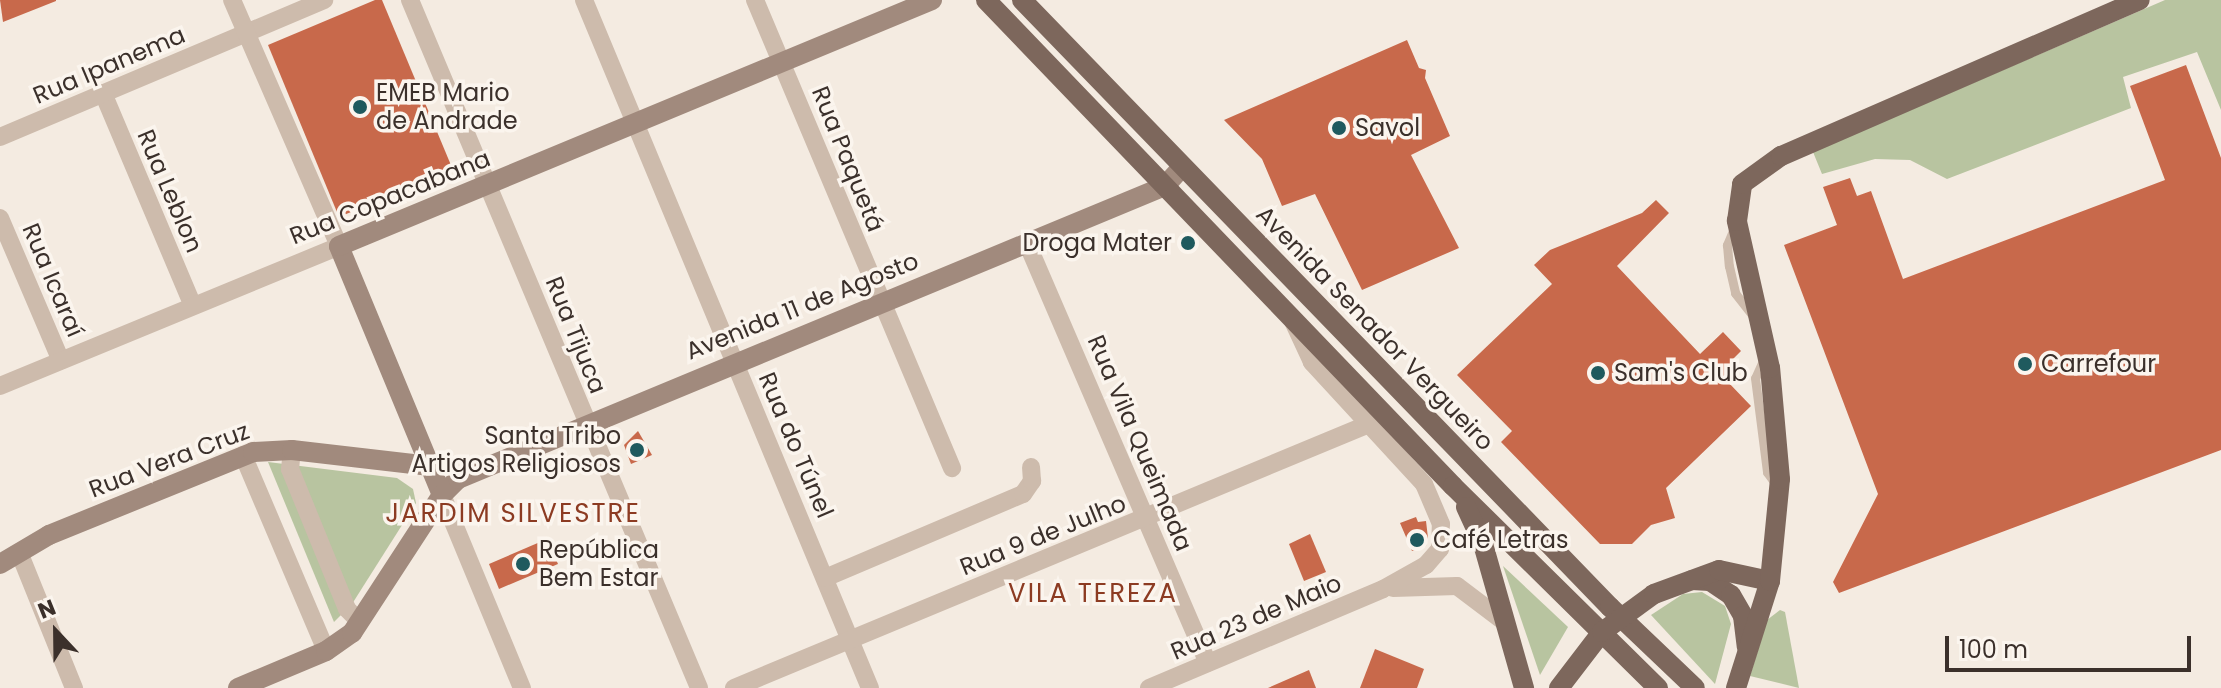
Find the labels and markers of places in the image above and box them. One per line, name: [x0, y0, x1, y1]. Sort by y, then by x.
place label: EMEB Mario de Andrade: [376, 79, 518, 135]
marker: EMEB Mario de Andrade: [351, 98, 369, 116]
place label: Savol: [1355, 114, 1420, 142]
marker: Savol: [1330, 119, 1348, 137]
place label: Droga Mater: [1022, 229, 1172, 257]
marker: Droga Mater: [1179, 234, 1197, 252]
place label: Carrefour: [2041, 350, 2156, 378]
marker: Carrefour: [2016, 355, 2034, 373]
place label: Sam's Club: [1614, 359, 1748, 387]
marker: Sam's Club: [1589, 364, 1607, 382]
place label: Santa Tribo Artigos Religiosos: [412, 422, 621, 478]
marker: Santa Tribo Artigos Religiosos: [628, 441, 646, 459]
place label: Café Letras: [1433, 526, 1569, 554]
marker: Café Letras: [1408, 531, 1426, 549]
place label: República Bem Estar: [539, 536, 659, 592]
marker: República Bem Estar: [514, 555, 532, 573]

